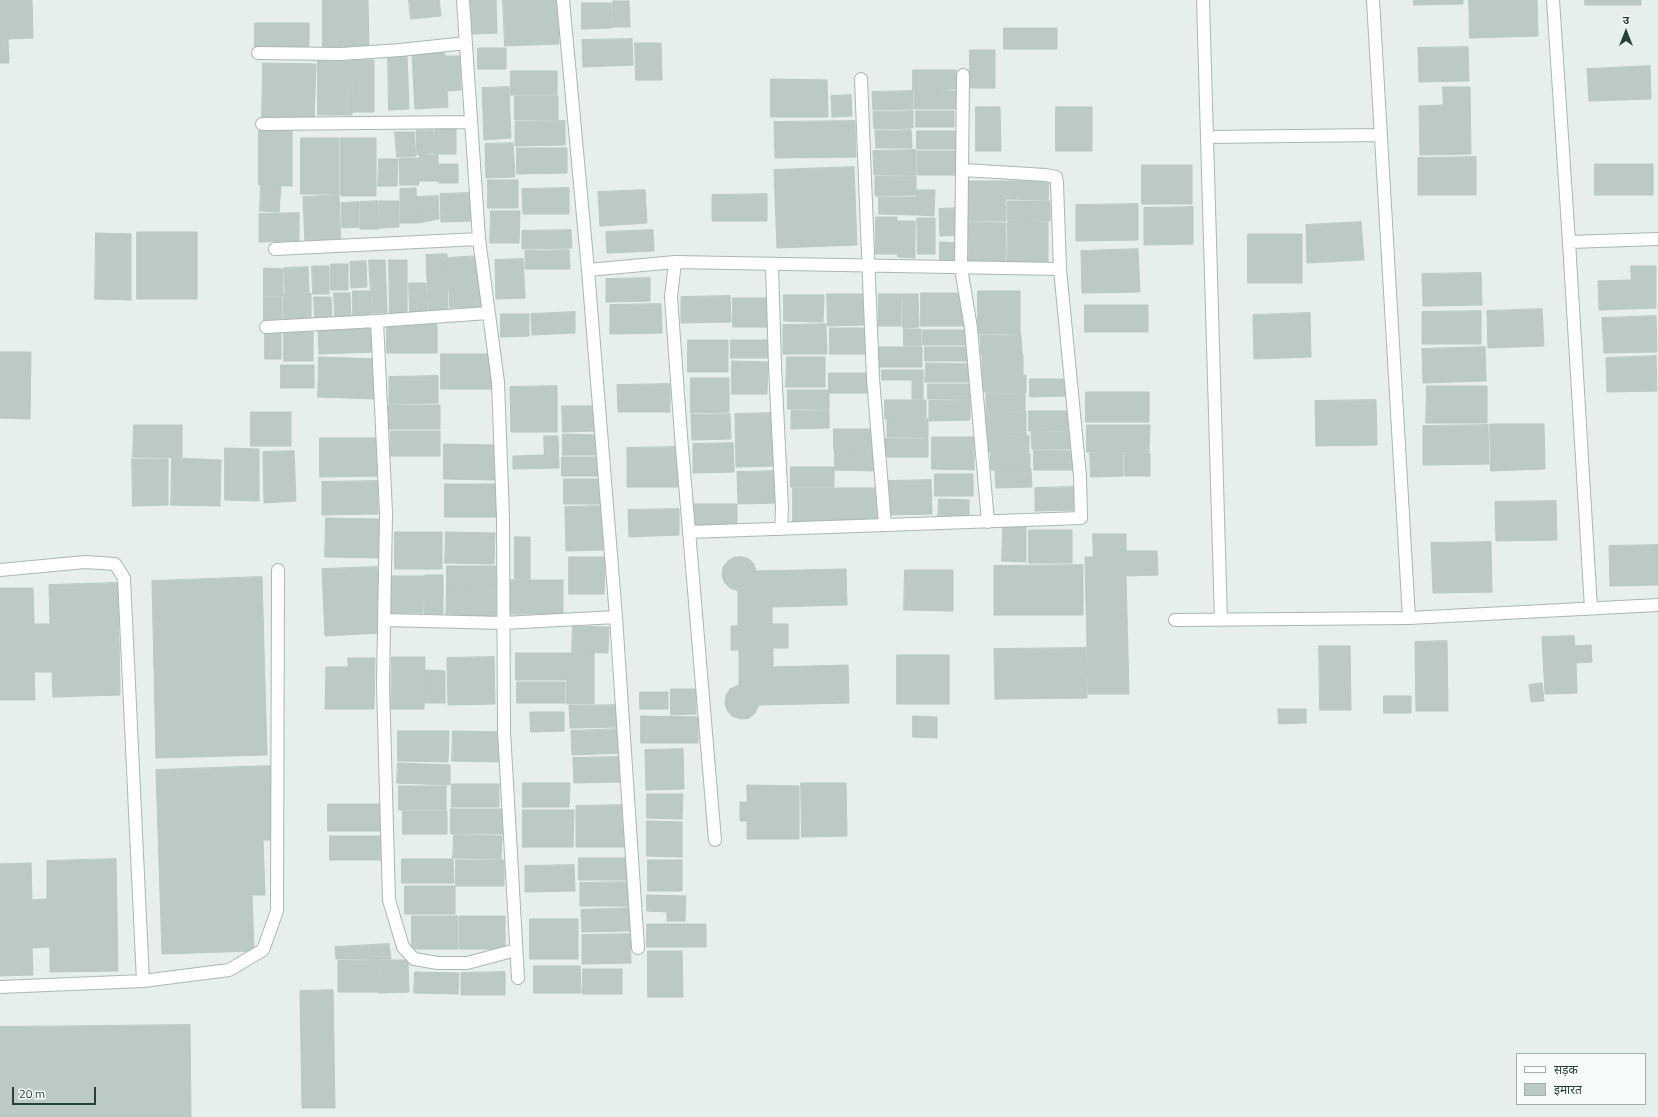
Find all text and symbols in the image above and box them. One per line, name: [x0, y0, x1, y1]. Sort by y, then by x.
north arrow: [1606, 12, 1646, 52]
text: उ: [1623, 12, 1629, 28]
legend: [1516, 1053, 1646, 1105]
text: सड़क: [1554, 1060, 1578, 1079]
scale bar: [14, 1079, 98, 1105]
text: इमारत: [1554, 1080, 1582, 1099]
text: 20 m: [19, 1084, 45, 1103]

